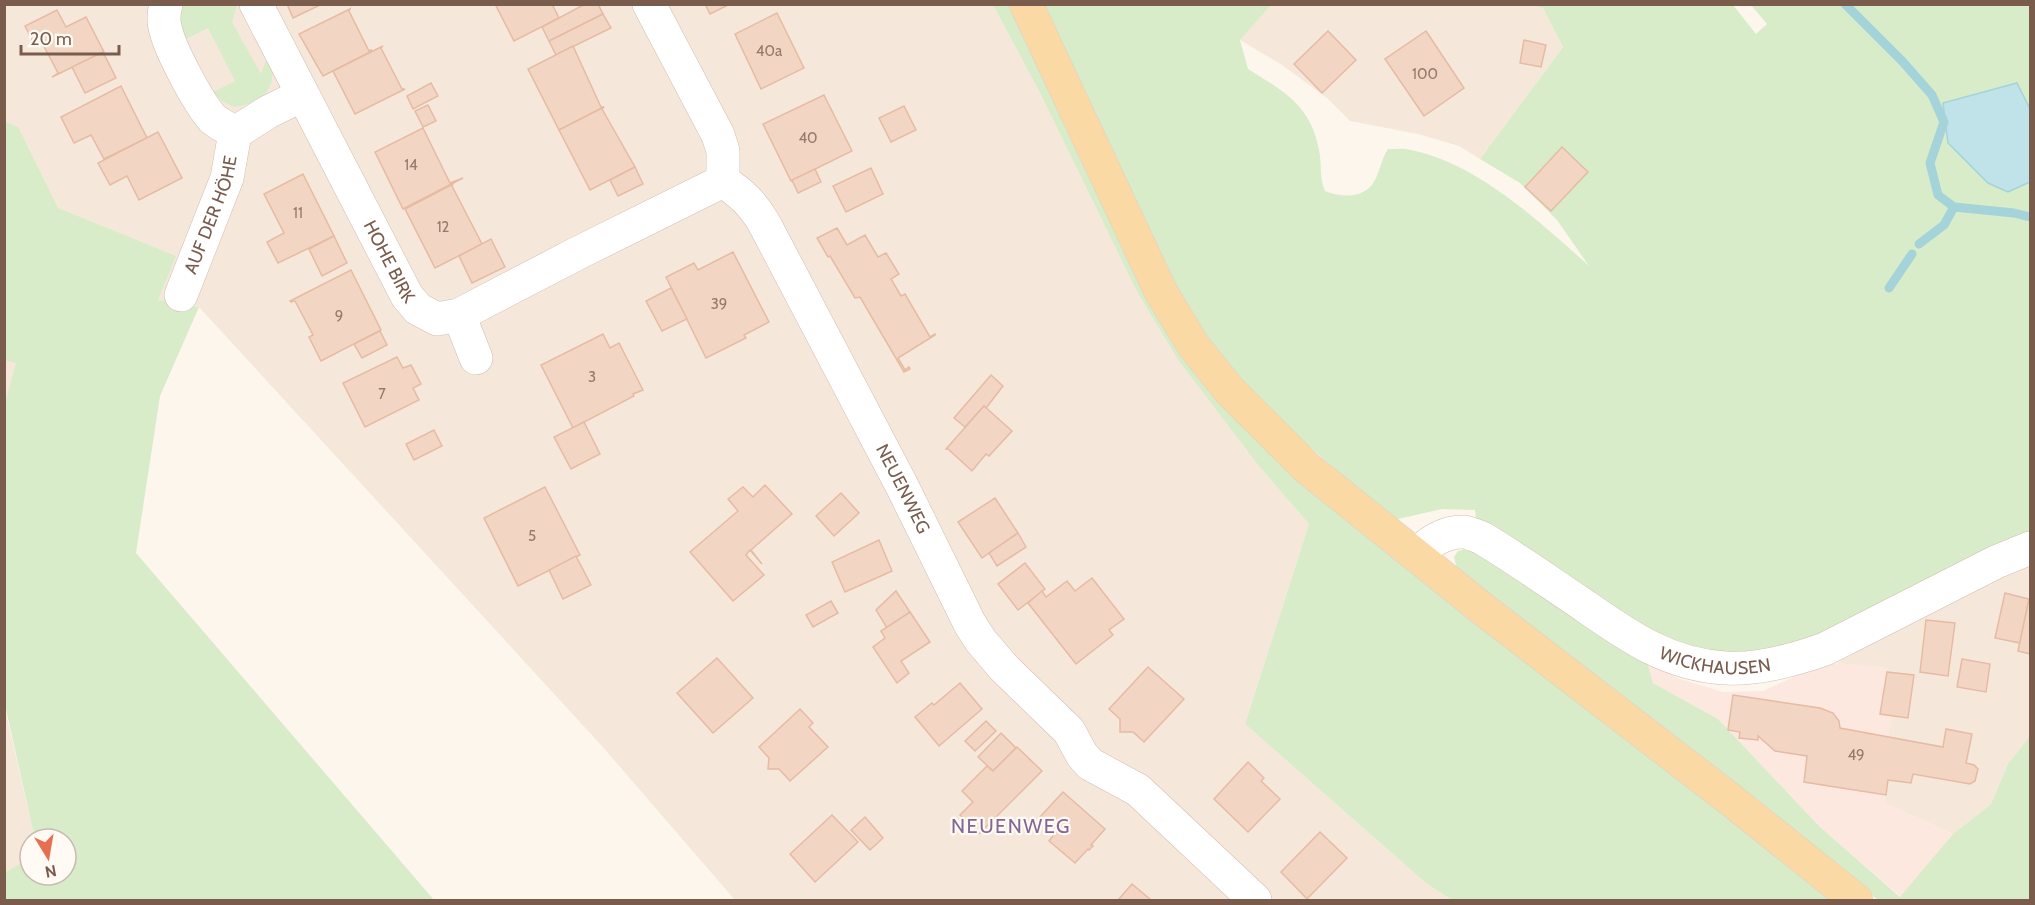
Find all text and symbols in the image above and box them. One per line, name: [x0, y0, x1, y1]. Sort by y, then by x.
scale bar: [21, 18, 118, 56]
text: 20 m: [30, 28, 72, 50]
house number: 40a: [756, 42, 783, 60]
house number: 100: [1412, 65, 1438, 83]
house number: 40: [798, 129, 818, 147]
street label: AUF DER HÖHE: [179, 154, 242, 277]
house number: 14: [404, 156, 418, 174]
house number: 11: [293, 204, 303, 222]
street label: HOHE BIRK: [359, 217, 420, 308]
house number: 12: [437, 218, 450, 236]
house number: 39: [711, 295, 727, 313]
house number: 9: [335, 307, 343, 325]
house number: 3: [588, 368, 596, 386]
house number: 7: [378, 385, 386, 403]
street label: NEUENWEG: [871, 440, 935, 537]
house number: 5: [528, 527, 536, 545]
street label: WICKHAUSEN: [1656, 642, 1772, 679]
house number: 49: [1847, 746, 1865, 764]
district label: NEUENWEG: [951, 814, 1071, 838]
north arrow: [18, 827, 78, 887]
text: N: [43, 861, 58, 882]

